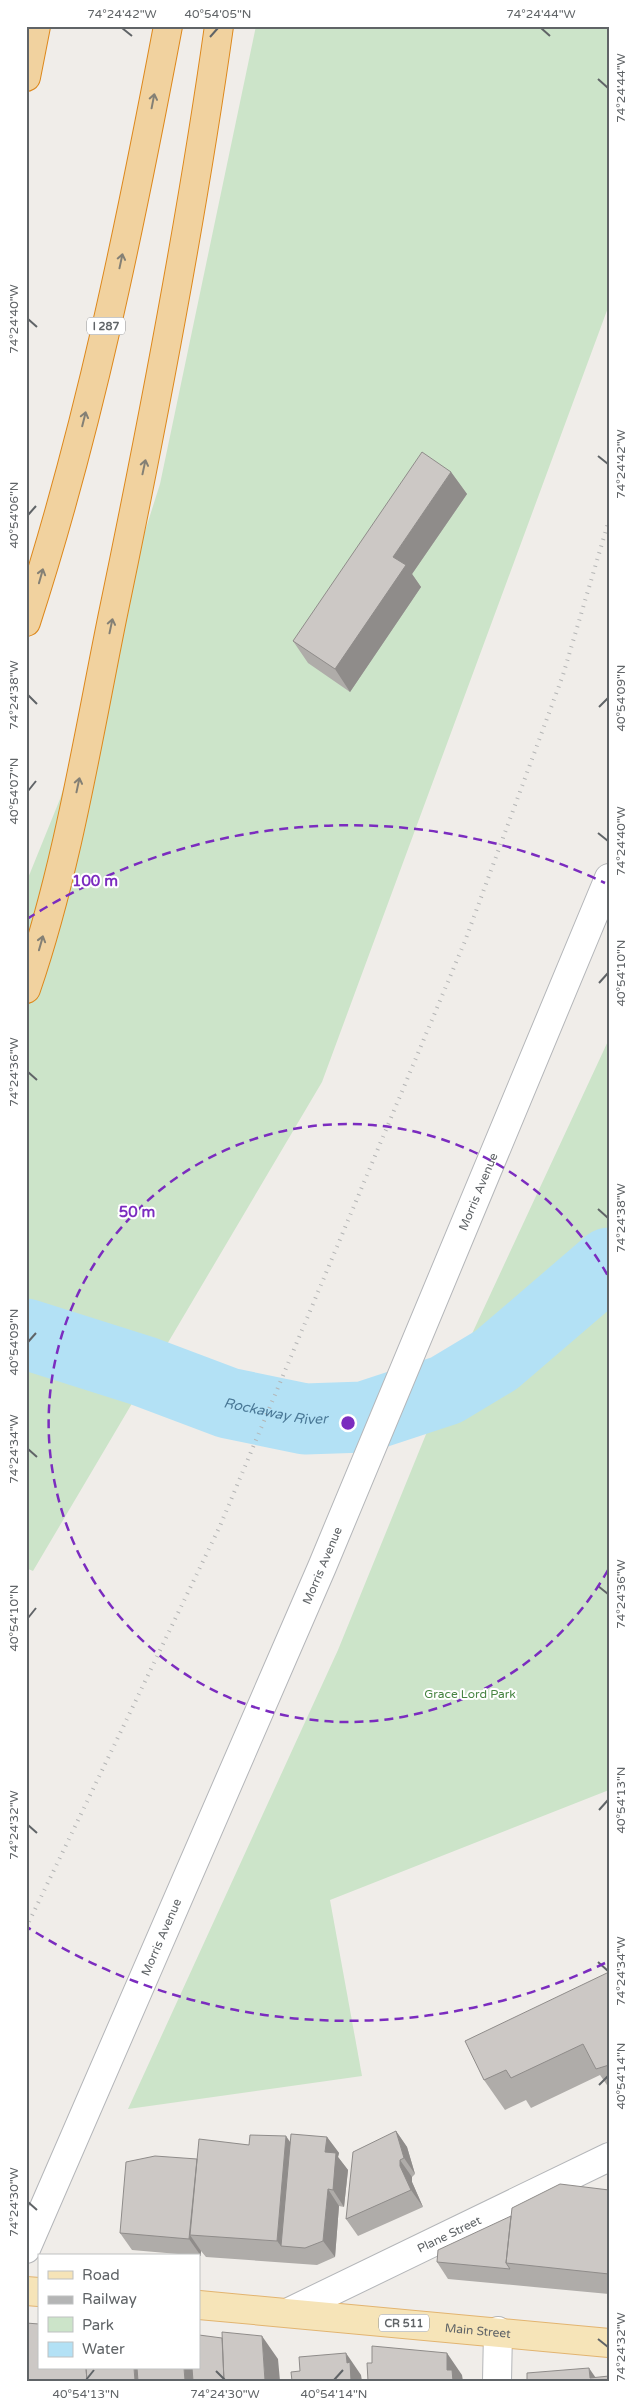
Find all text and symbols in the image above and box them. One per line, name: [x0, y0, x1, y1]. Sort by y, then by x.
text: 74°24'42"W: [87, 7, 157, 21]
text: 40°54'05"N: [185, 7, 252, 21]
text: 74°24'44"W: [506, 7, 576, 21]
text: 74°24'44"W: [614, 53, 628, 123]
one-way arrow: [149, 94, 159, 110]
one-way arrow: [117, 253, 126, 269]
text: 74°24'40"W: [7, 284, 21, 354]
road number: I 287: [87, 318, 125, 334]
one-way arrow: [80, 411, 89, 427]
text: 74°24'42"W: [614, 429, 628, 499]
one-way arrow: [139, 459, 149, 475]
text: 40°54'06"N: [7, 482, 21, 549]
one-way arrow: [37, 568, 46, 584]
one-way arrow: [107, 618, 116, 634]
text: 74°24'38"W: [7, 660, 21, 730]
text: 40°54'09"N: [614, 665, 628, 732]
text: 40°54'07"N: [7, 758, 21, 825]
one-way arrow: [74, 777, 84, 793]
text: 74°24'40"W: [614, 806, 628, 876]
text: 100 m: [72, 872, 118, 890]
one-way arrow: [37, 935, 47, 951]
text: 40°54'10"N: [614, 940, 628, 1007]
text: 74°24'36"W: [7, 1037, 21, 1107]
street label: Morris Avenue: [456, 1151, 501, 1233]
text: 74°24'38"W: [614, 1183, 628, 1253]
text: 50 m: [119, 1203, 155, 1221]
text: 40°54'09"N: [7, 1309, 21, 1376]
water label: Rockaway River: [222, 1394, 329, 1428]
text: 74°24'34"W: [7, 1414, 21, 1484]
centre of rings: [339, 1414, 357, 1432]
street label: Morris Avenue: [300, 1524, 345, 1606]
text: 74°24'36"W: [614, 1559, 628, 1629]
text: 40°54'10"N: [7, 1585, 21, 1652]
park label: Grace Lord Park: [424, 1687, 516, 1701]
text: 40°54'13"N: [614, 1767, 628, 1834]
text: 74°24'32"W: [7, 1790, 21, 1860]
street label: Morris Avenue: [138, 1896, 184, 1978]
text: 74°24'34"W: [614, 1936, 628, 2006]
text: 40°54'14"N: [614, 2043, 628, 2110]
text: 74°24'30"W: [7, 2167, 21, 2237]
street label: Plane Street: [415, 2213, 484, 2256]
legend: [38, 2254, 200, 2370]
text: Road: [82, 2266, 120, 2284]
text: Railway: [82, 2290, 137, 2308]
text: 74°24'32"W: [614, 2312, 628, 2382]
road number: CR 511: [379, 2314, 429, 2332]
text: Park: [82, 2316, 114, 2334]
street label: Main Street: [444, 2321, 512, 2341]
text: Water: [82, 2340, 125, 2358]
text: 40°54'13"N: [53, 2387, 120, 2401]
text: 74°24'30"W: [190, 2387, 260, 2401]
text: 40°54'14"N: [301, 2387, 368, 2401]

